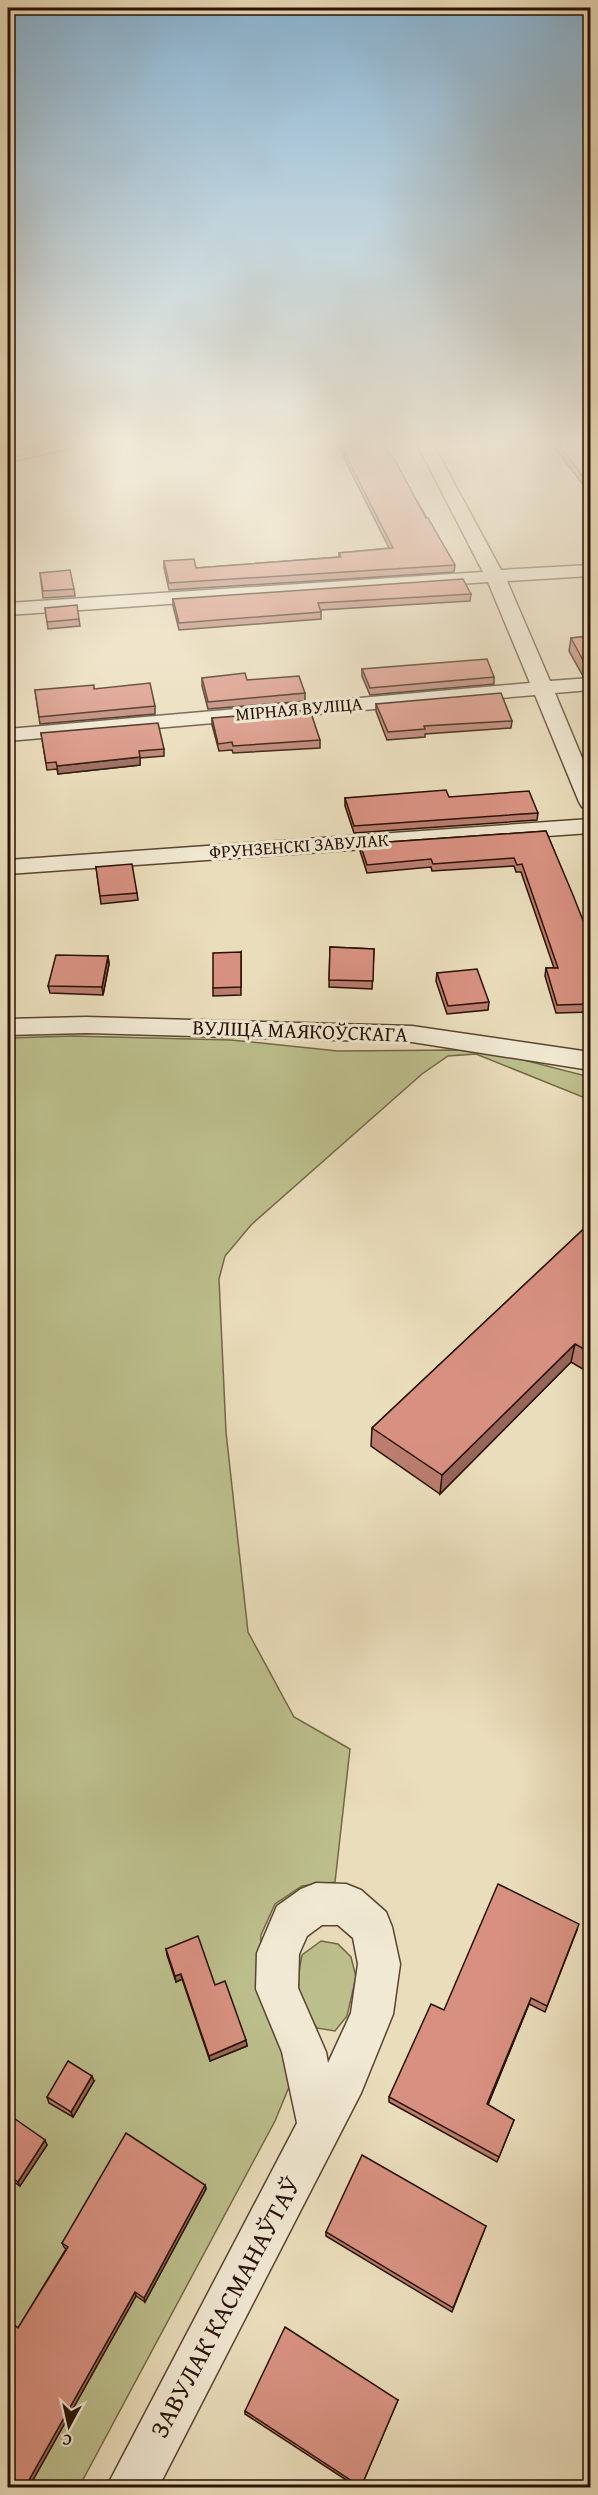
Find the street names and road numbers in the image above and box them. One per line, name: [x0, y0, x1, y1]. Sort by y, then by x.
street label: МІРНАЯ ВУЛІЦА: [234, 689, 364, 728]
street label: ФРУНЗЕНСКІ ЗАВУЛАК: [208, 826, 390, 865]
street label: ВУЛІЦА МАЯКОЎСКАГА: [192, 1011, 408, 1050]
street label: ЗАВУЛАК КАСМАНАЎТАЎ: [139, 2169, 310, 2444]

